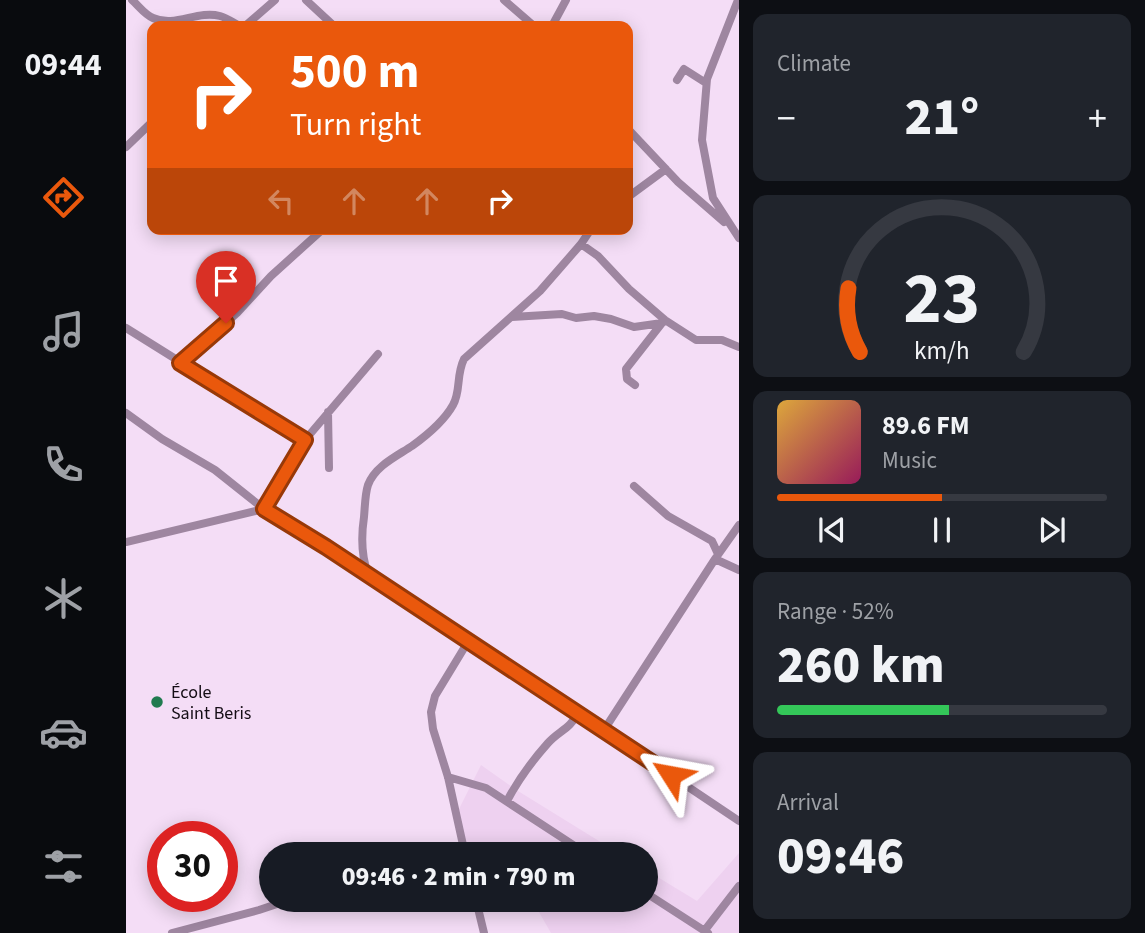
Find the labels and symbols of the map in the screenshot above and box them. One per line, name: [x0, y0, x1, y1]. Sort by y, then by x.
pin: [196, 251, 256, 323]
place label: École Saint Beris: [171, 680, 251, 726]
marker: École Saint Beris: [149, 694, 165, 710]
position arrow: [634, 738, 708, 812]
speed limit sign: 30: [147, 821, 238, 912]

